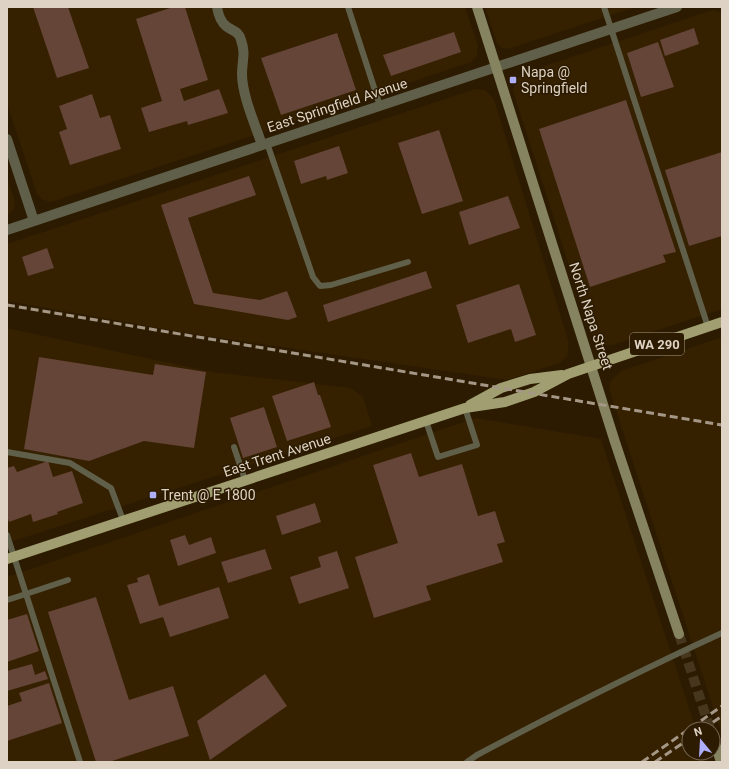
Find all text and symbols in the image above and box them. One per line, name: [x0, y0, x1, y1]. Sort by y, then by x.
place label: Napa @ Springfield: [521, 64, 587, 96]
street label: East Springfield Avenue: [265, 75, 409, 135]
marker: Napa @ Springfield: [508, 75, 518, 85]
street label: North Napa Street: [566, 260, 616, 372]
road number: WA 290: [630, 333, 684, 355]
street label: East Trent Avenue: [221, 430, 333, 480]
place label: Trent @ E 1800: [161, 487, 256, 503]
marker: Trent @ E 1800: [148, 490, 158, 500]
north arrow: [681, 721, 721, 761]
text: N: [692, 725, 704, 739]

